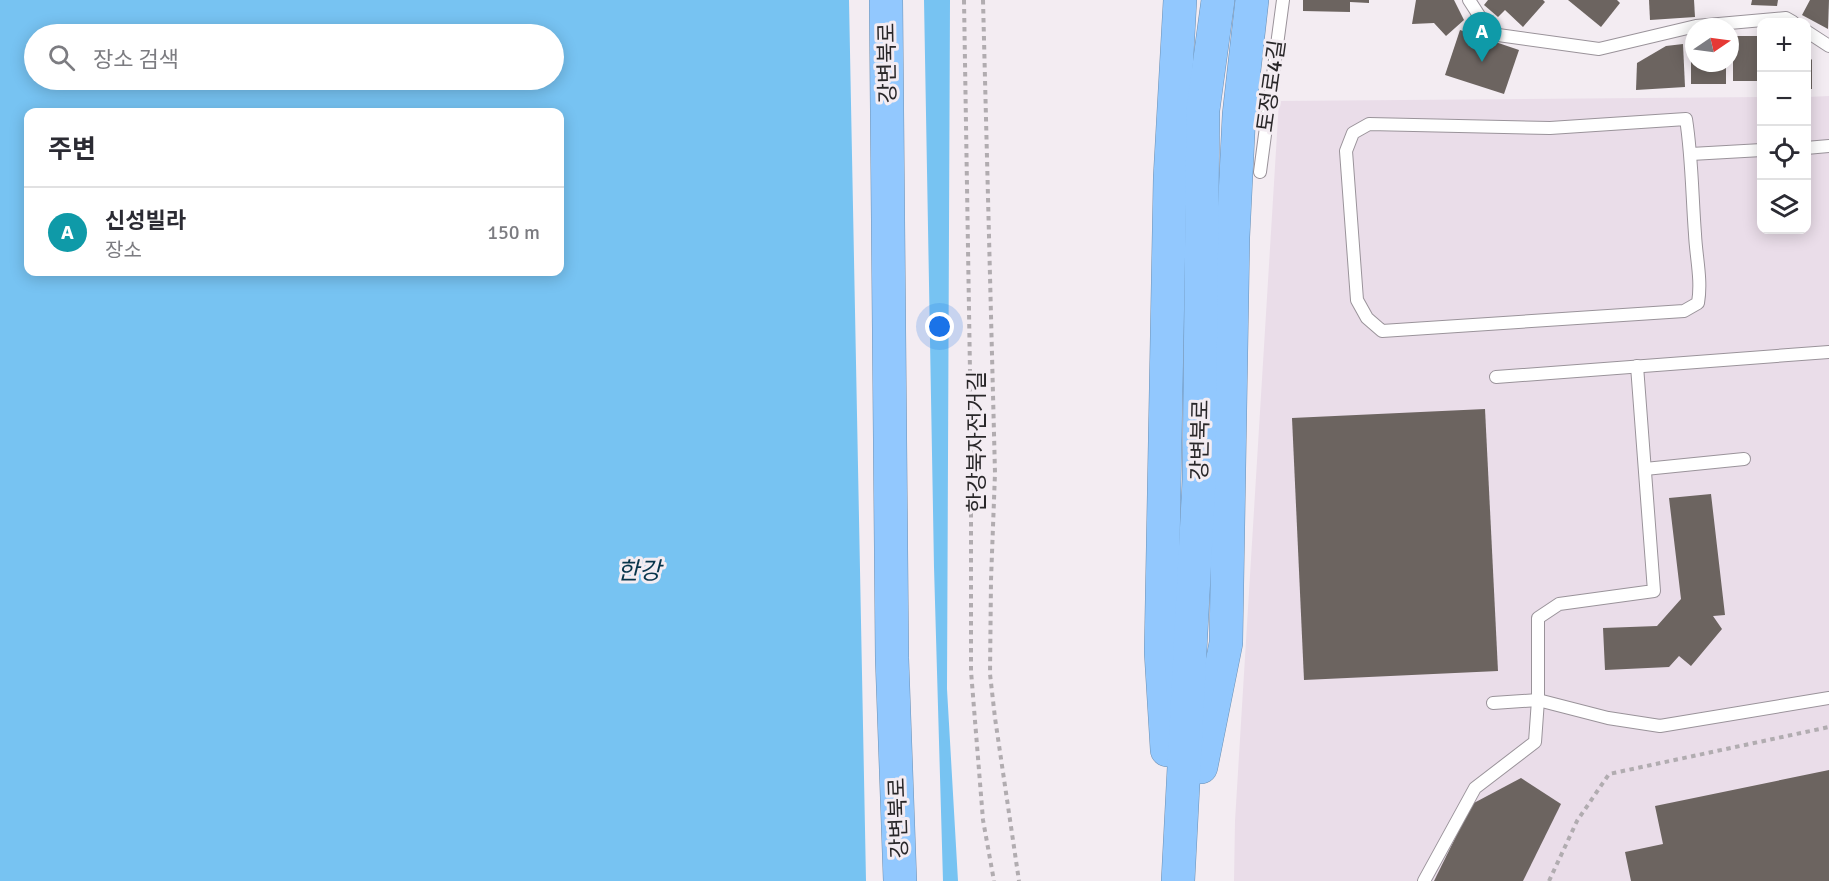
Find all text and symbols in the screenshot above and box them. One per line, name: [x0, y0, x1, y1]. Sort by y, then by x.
pin: A: [1462, 13, 1502, 62]
north arrow: [1685, 18, 1739, 72]
map controls: [1757, 18, 1811, 234]
button: +: [1757, 18, 1811, 72]
street label: 강변북로: [873, 22, 901, 104]
search box: [24, 24, 564, 90]
street label: 토정로4길: [1251, 38, 1291, 134]
icon: search: [45, 41, 78, 74]
text: 장소 검색: [93, 46, 179, 73]
button: −: [1757, 72, 1811, 126]
button: locate: [1757, 126, 1811, 180]
text: 주변: [48, 134, 96, 166]
button: layers: [1757, 180, 1811, 234]
text: 신성빌라: [105, 207, 186, 234]
text: A: [61, 220, 74, 245]
text: 150 m: [487, 220, 540, 245]
text: 장소: [105, 238, 142, 263]
your location: [925, 312, 954, 341]
street label: 한강북자전거길: [963, 371, 990, 513]
street label: 강변북로: [1186, 399, 1214, 481]
water label: 한강: [617, 556, 664, 586]
street label: 강변북로: [883, 777, 913, 859]

